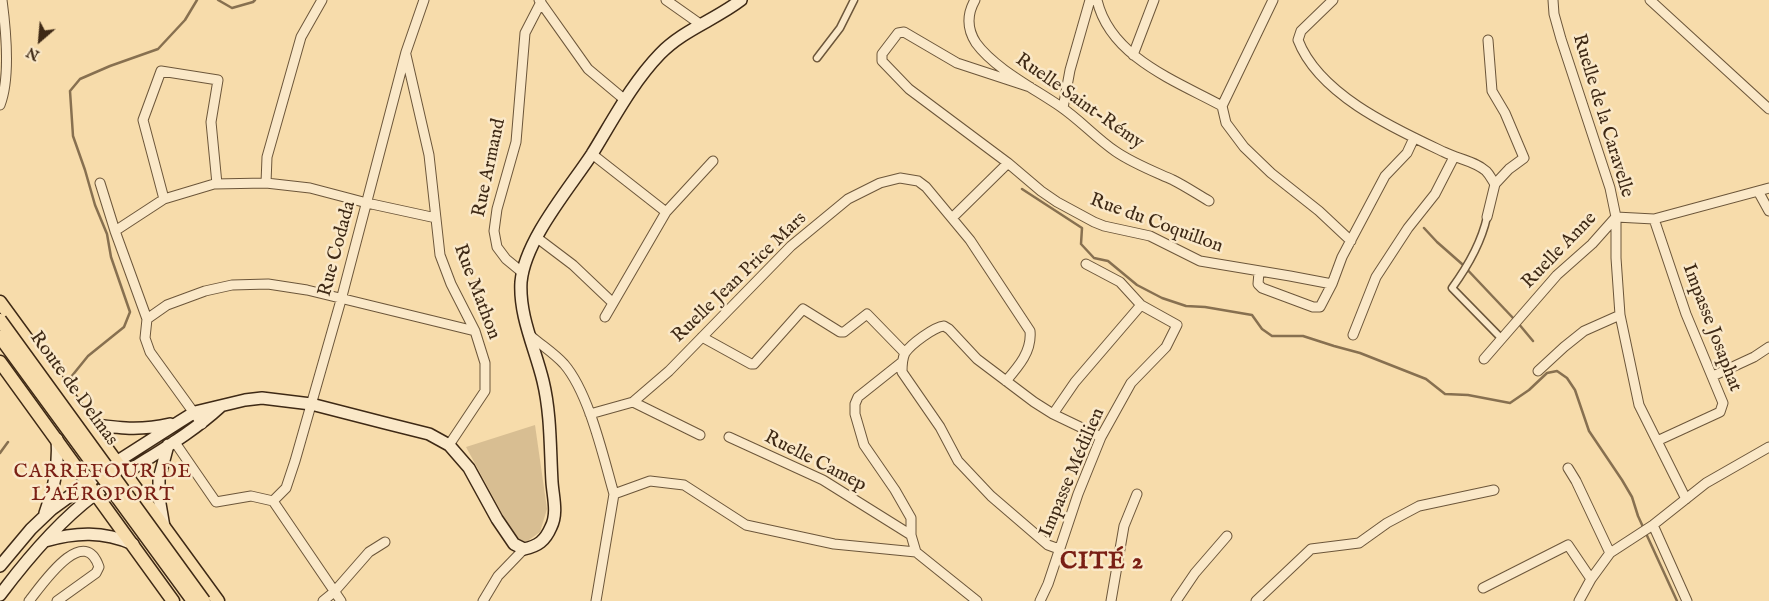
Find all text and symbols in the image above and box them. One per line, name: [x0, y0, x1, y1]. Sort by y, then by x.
north arrow: [15, 15, 65, 65]
street label: Ruelle de la Caravelle: [1566, 32, 1638, 200]
text: N: [24, 43, 43, 64]
street label: Ruelle Saint-Rémy: [1010, 49, 1148, 155]
street label: Rue Armand: [468, 117, 512, 219]
street label: Rue du Coquillon: [1086, 189, 1226, 259]
street label: Rue Codada: [314, 199, 362, 299]
street label: Ruelle Jean Price Mars: [668, 208, 812, 348]
street label: Ruelle Anne: [1518, 208, 1602, 294]
street label: Rue Mathon: [447, 241, 505, 343]
street label: Impasse Josaphat: [1676, 261, 1746, 395]
street label: Route de Delmas: [24, 327, 122, 451]
street label: Impasse Médilien: [1035, 405, 1111, 541]
street label: Ruelle Camep: [760, 427, 870, 497]
district label: CARREFOUR DE L'AÉROPORT: [12, 461, 194, 508]
district label: CITÉ 2: [1059, 549, 1145, 577]

